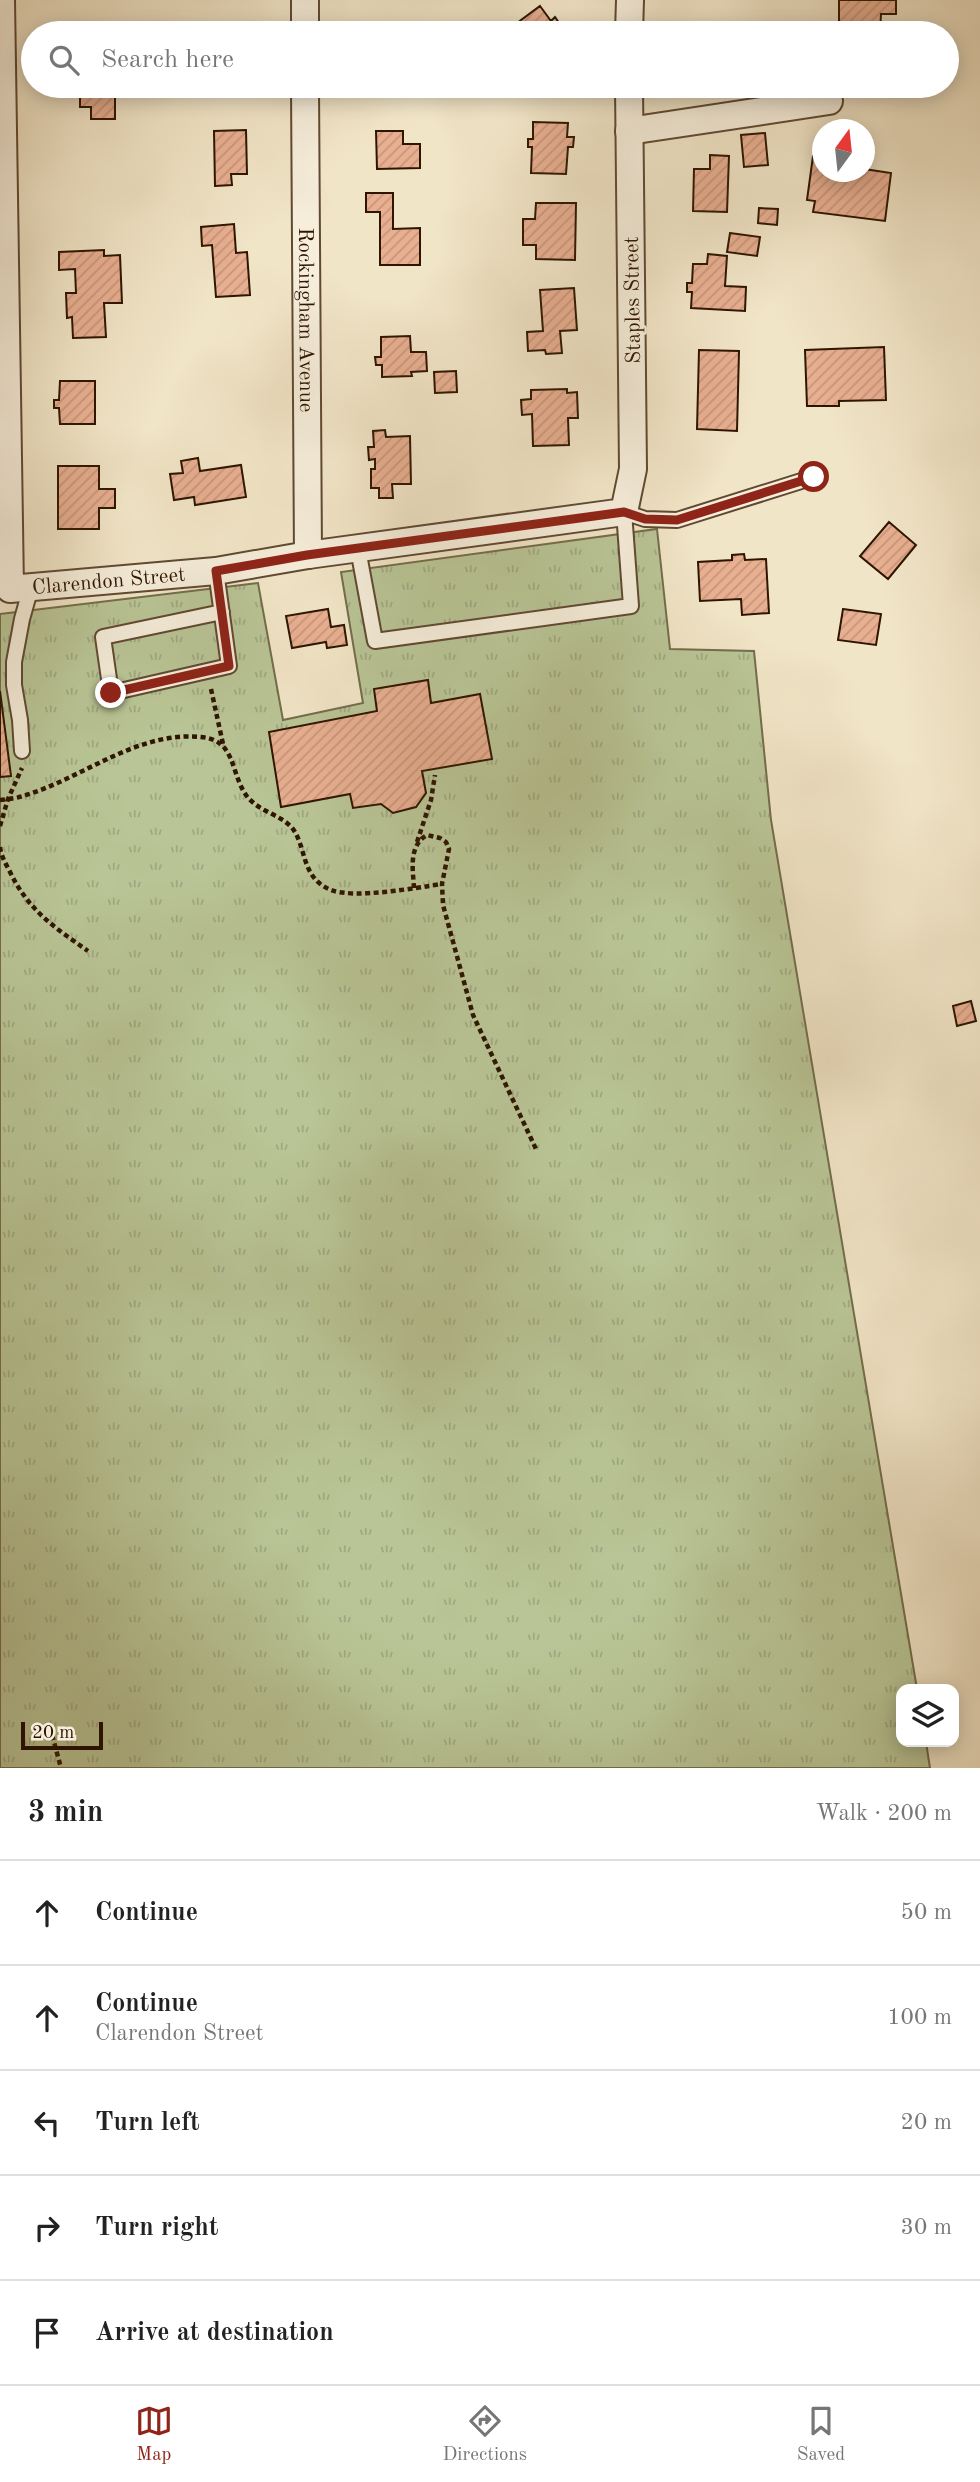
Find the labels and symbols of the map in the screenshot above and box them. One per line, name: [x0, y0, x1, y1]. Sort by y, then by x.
north arrow: [812, 119, 875, 182]
street label: Rockingham Avenue: [294, 227, 316, 413]
street label: Staples Street: [622, 236, 645, 364]
route start: [798, 461, 829, 492]
street label: Clarendon Street: [31, 565, 186, 599]
route end: [95, 677, 126, 708]
scale bar: [21, 1719, 103, 1751]

